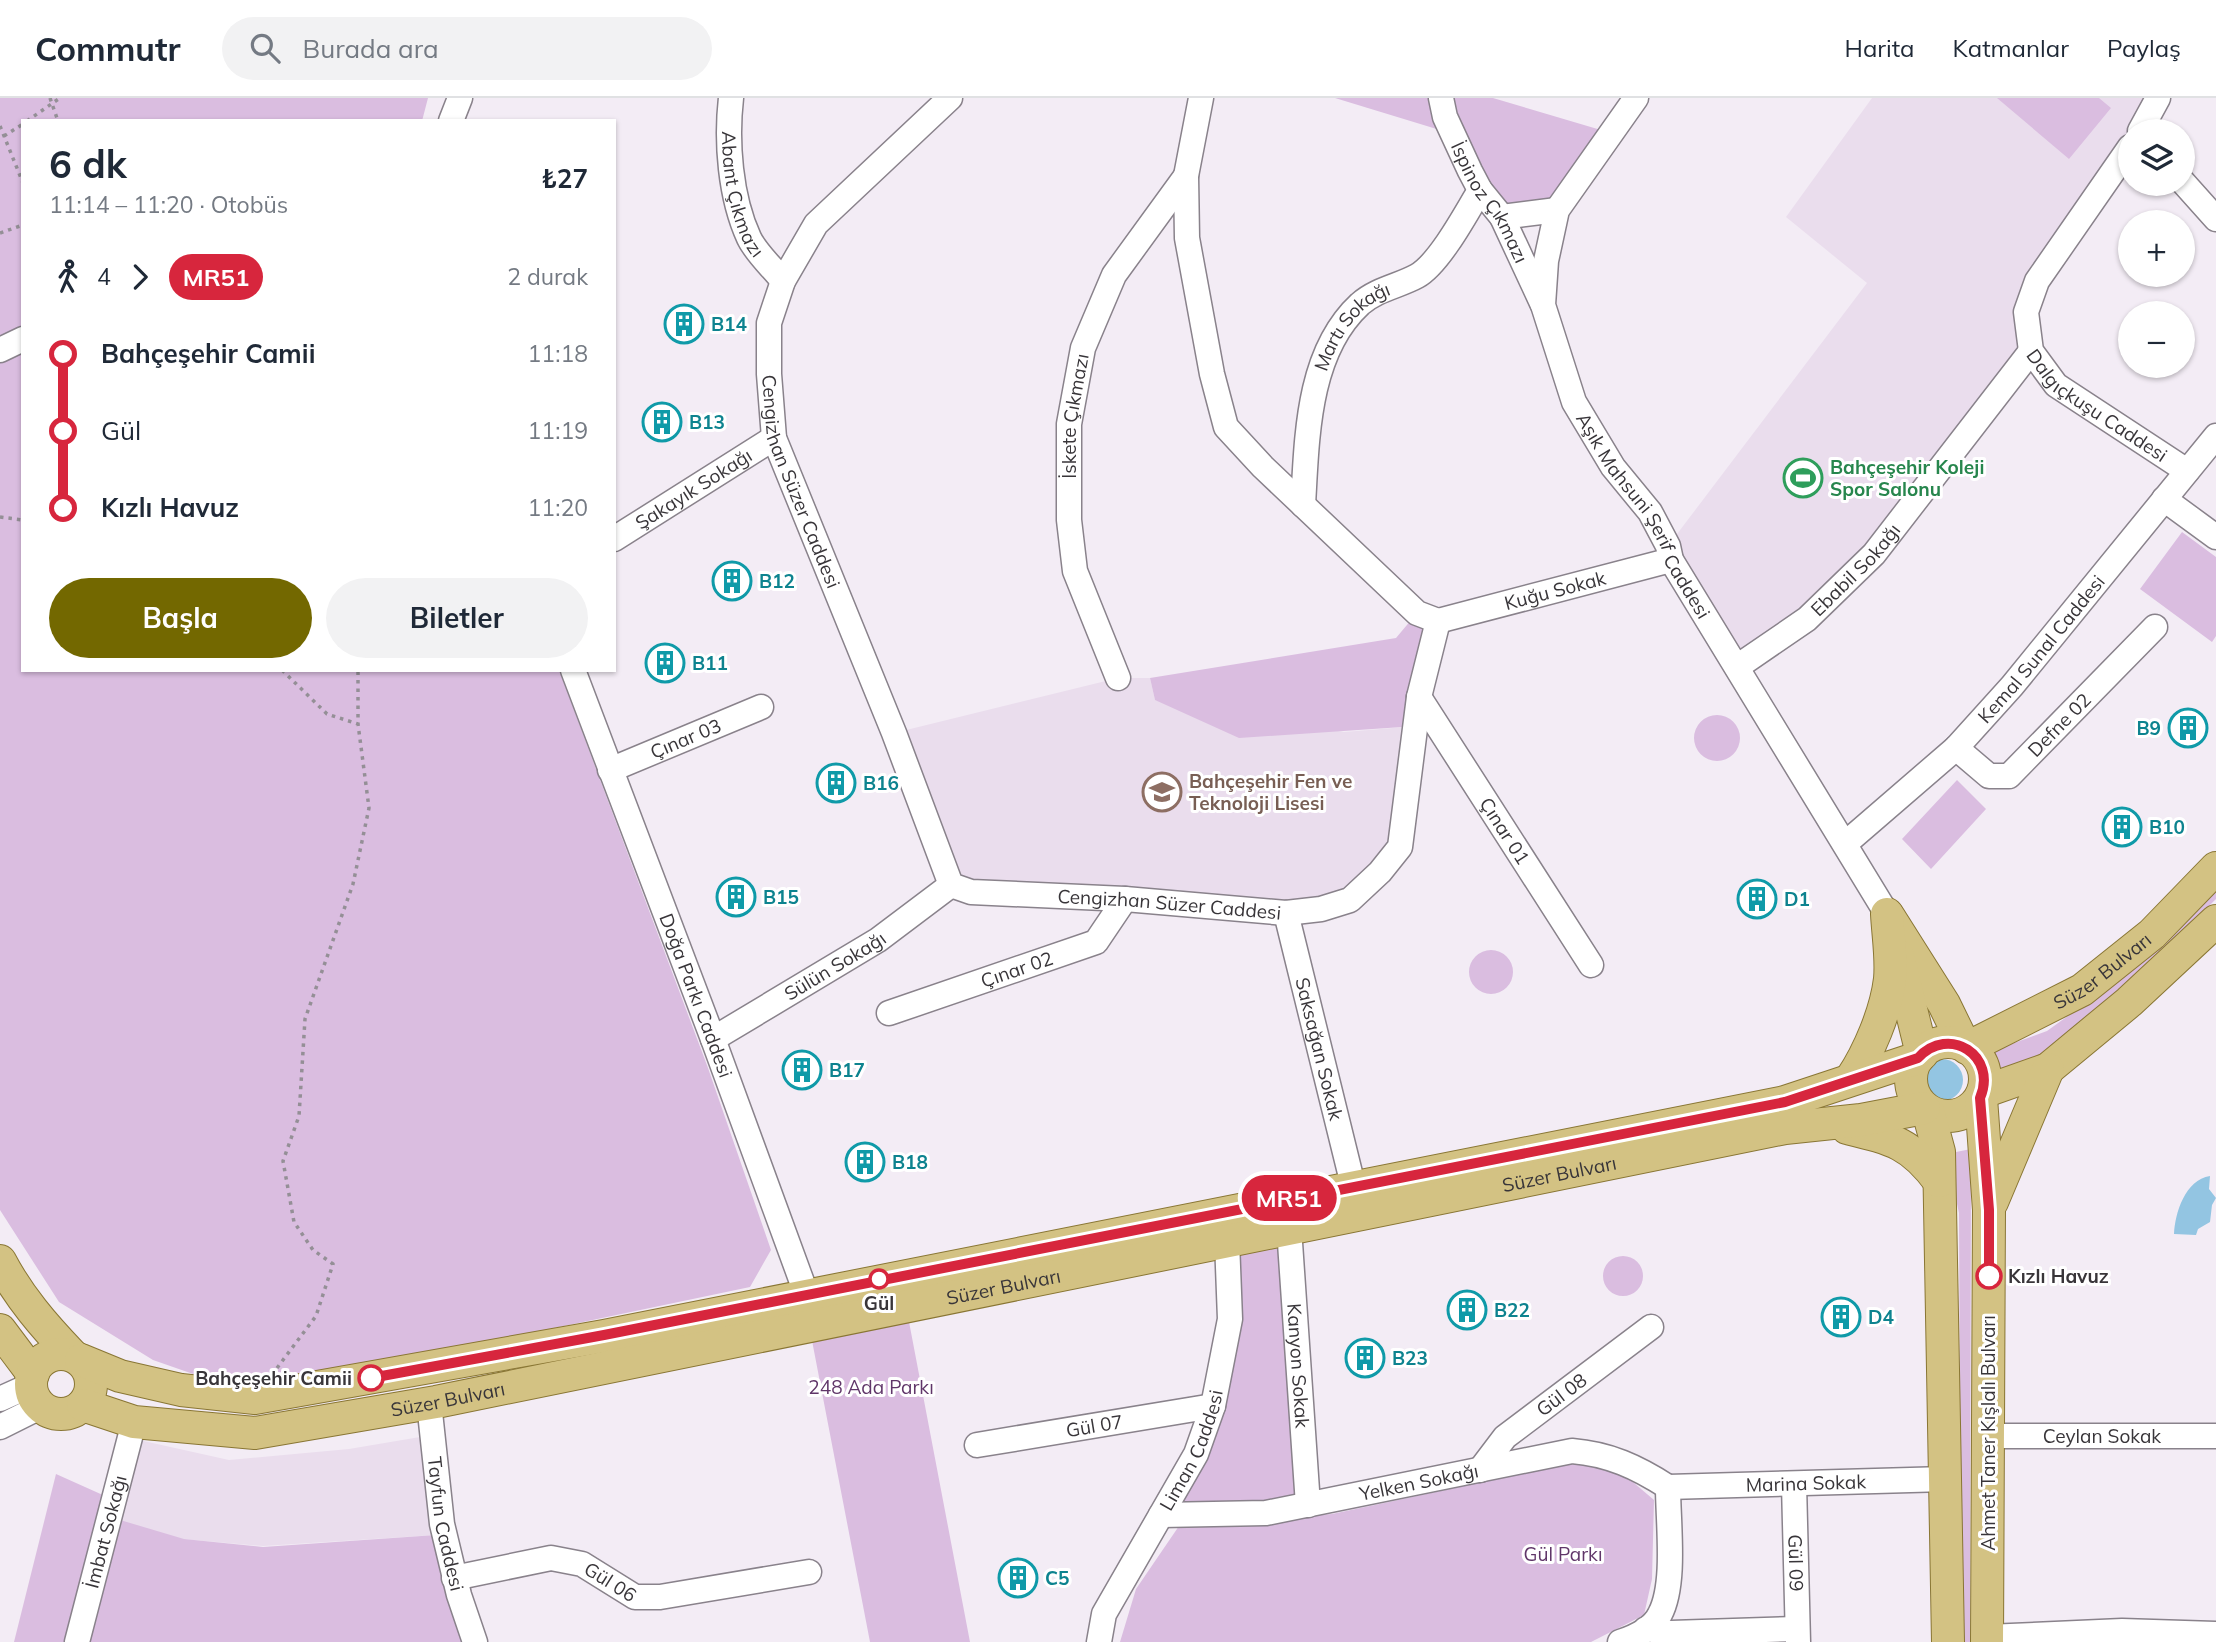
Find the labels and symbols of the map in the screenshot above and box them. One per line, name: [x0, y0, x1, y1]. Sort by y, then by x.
street label: Abant Çıkmazı: [717, 131, 769, 262]
street label: İspinoz Çıkmazı: [1446, 138, 1534, 267]
street label: Martı Sokağı: [1309, 277, 1393, 374]
building icon: B14: [663, 303, 705, 345]
place label: B14: [711, 312, 748, 336]
street label: Dalgıçkuşu Caddesi: [2021, 344, 2172, 467]
street label: İskete Çıkmazı: [1057, 352, 1094, 479]
street label: Cengizhan Süzer Caddesi: [757, 374, 846, 592]
building icon: B13: [641, 401, 683, 443]
street label: Aşık Mahsuni Şerif Caddesi: [1571, 408, 1716, 623]
place label: B13: [689, 410, 725, 434]
street label: Şakayık Sokağı: [631, 443, 756, 535]
place label: Bahçeşehir Koleji Spor Salonu: [1830, 455, 1984, 501]
sports icon: Bahçeşehir Koleji Spor Salonu: [1782, 457, 1824, 499]
street label: Ebabil Sokağı: [1805, 519, 1905, 621]
building icon: B12: [711, 560, 753, 602]
street label: Kuğu Sokak: [1502, 566, 1609, 615]
place label: B12: [759, 569, 795, 593]
street label: Kemal Sunal Caddesi: [1972, 570, 2110, 728]
building icon: B11: [644, 642, 686, 684]
place label: B11: [692, 651, 728, 675]
street label: Defne 02: [2023, 688, 2096, 762]
building icon: B9: [2167, 707, 2209, 749]
street label: Çınar 03: [647, 713, 725, 764]
place label: B9: [2136, 716, 2161, 740]
building icon: B16: [815, 762, 857, 804]
place label: Bahçeşehir Fen ve Teknoloji Lisesi: [1189, 769, 1352, 815]
place label: B16: [863, 771, 899, 795]
school or university icon: Bahçeşehir Fen ve Teknoloji Lisesi: [1141, 771, 1183, 813]
street label: Çınar 01: [1475, 793, 1535, 869]
building icon: B10: [2101, 806, 2143, 848]
place label: B10: [2149, 815, 2185, 839]
building icon: B15: [715, 876, 757, 918]
building icon: D1: [1736, 878, 1778, 920]
street label: Cengizhan Süzer Caddesi: [1057, 884, 1282, 925]
place label: B15: [763, 885, 799, 909]
place label: D1: [1784, 887, 1810, 911]
street label: Doğa Parkı Caddesi: [654, 910, 738, 1081]
street label: Sülün Sokağı: [780, 926, 891, 1006]
street label: Süzer Bulvarı: [2049, 927, 2156, 1015]
street label: Çınar 02: [977, 946, 1056, 993]
street label: Saksağan Sokak: [1290, 975, 1349, 1123]
building icon: B17: [781, 1049, 823, 1091]
place label: B17: [829, 1058, 865, 1082]
building icon: B18: [844, 1141, 886, 1183]
place label: B18: [892, 1150, 928, 1174]
street label: Süzer Bulvarı: [1500, 1151, 1618, 1197]
line badge: MR51: [1240, 1175, 1338, 1221]
street label: Süzer Bulvarı: [944, 1263, 1063, 1310]
marker: Kızlı Havuz: [1976, 1263, 2002, 1289]
place label: Kızlı Havuz: [2008, 1264, 2109, 1288]
marker: Gül: [869, 1269, 889, 1289]
building icon: B22: [1446, 1289, 1488, 1331]
place label: Gül: [864, 1291, 894, 1315]
building icon: D4: [1820, 1296, 1862, 1338]
place label: B22: [1494, 1298, 1530, 1322]
street label: Kanyon Sokak: [1282, 1302, 1315, 1429]
place label: D4: [1868, 1305, 1894, 1329]
street label: Ahmet Taner Kışlalı Bulvarı: [1976, 1315, 2000, 1551]
building icon: B23: [1344, 1337, 1386, 1379]
place label: B23: [1392, 1346, 1428, 1370]
marker: Bahçeşehir Camii: [358, 1365, 384, 1391]
place label: Bahçeşehir Camii: [195, 1366, 352, 1390]
street label: Gül 08: [1531, 1368, 1591, 1421]
park label: 248 Ada Parkı: [808, 1375, 934, 1399]
street label: Süzer Bulvarı: [389, 1376, 507, 1422]
street label: Liman Caddesi: [1154, 1388, 1228, 1515]
street label: Gül 07: [1064, 1409, 1125, 1442]
street label: Ceylan Sokak: [2043, 1424, 2161, 1448]
street label: Tayfun Caddesi: [423, 1455, 470, 1593]
street label: Yelken Sokağı: [1356, 1458, 1480, 1506]
street label: Marina Sokak: [1745, 1469, 1867, 1497]
street label: İmbat Sokağı: [79, 1473, 132, 1591]
street label: Gül 09: [1783, 1534, 1809, 1592]
park label: Gül Parkı: [1524, 1542, 1602, 1566]
street label: Gül 06: [580, 1556, 641, 1607]
building icon: C5: [997, 1557, 1039, 1599]
place label: C5: [1045, 1566, 1069, 1590]

